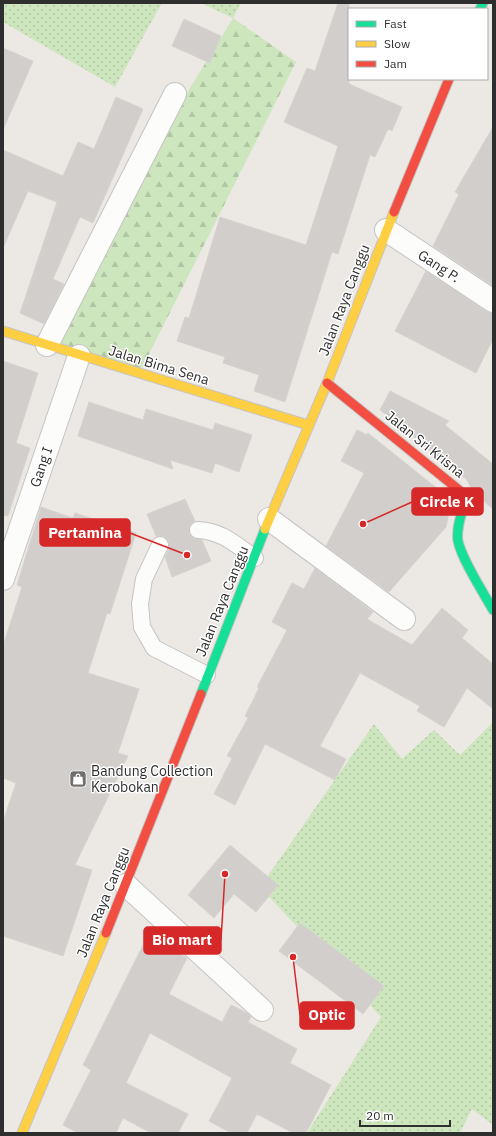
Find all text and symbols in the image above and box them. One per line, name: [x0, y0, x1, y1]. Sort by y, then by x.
legend: [348, 8, 488, 80]
text: Fast: [384, 16, 407, 31]
text: Slow: [384, 36, 410, 51]
text: Jam: [384, 56, 407, 71]
street label: Jalan Raya Canggu: [314, 242, 374, 358]
street label: Gang P.: [414, 246, 464, 286]
street label: Jalan Bima Sena: [107, 341, 212, 389]
street label: Jalan Sri Krisna: [382, 407, 469, 482]
street label: Gang I: [26, 444, 56, 490]
callout: Circle K: [412, 488, 483, 515]
text: Circle K: [420, 492, 475, 511]
callout: Pertamina: [40, 519, 130, 546]
text: Pertamina: [48, 523, 122, 542]
street label: Jalan Raya Canggu: [192, 543, 252, 659]
place label: Bandung Collection Kerobokan: [91, 762, 213, 796]
shop icon: Bandung Collection Kerobokan: [68, 769, 88, 789]
street label: Jalan Raya Canggu: [73, 844, 133, 960]
callout: Bio mart: [144, 927, 221, 954]
text: Bio mart: [152, 930, 212, 949]
callout: Optic: [300, 1002, 354, 1029]
text: Optic: [308, 1005, 346, 1024]
scale bar: [360, 1102, 450, 1128]
text: 20 m: [366, 1108, 394, 1123]

